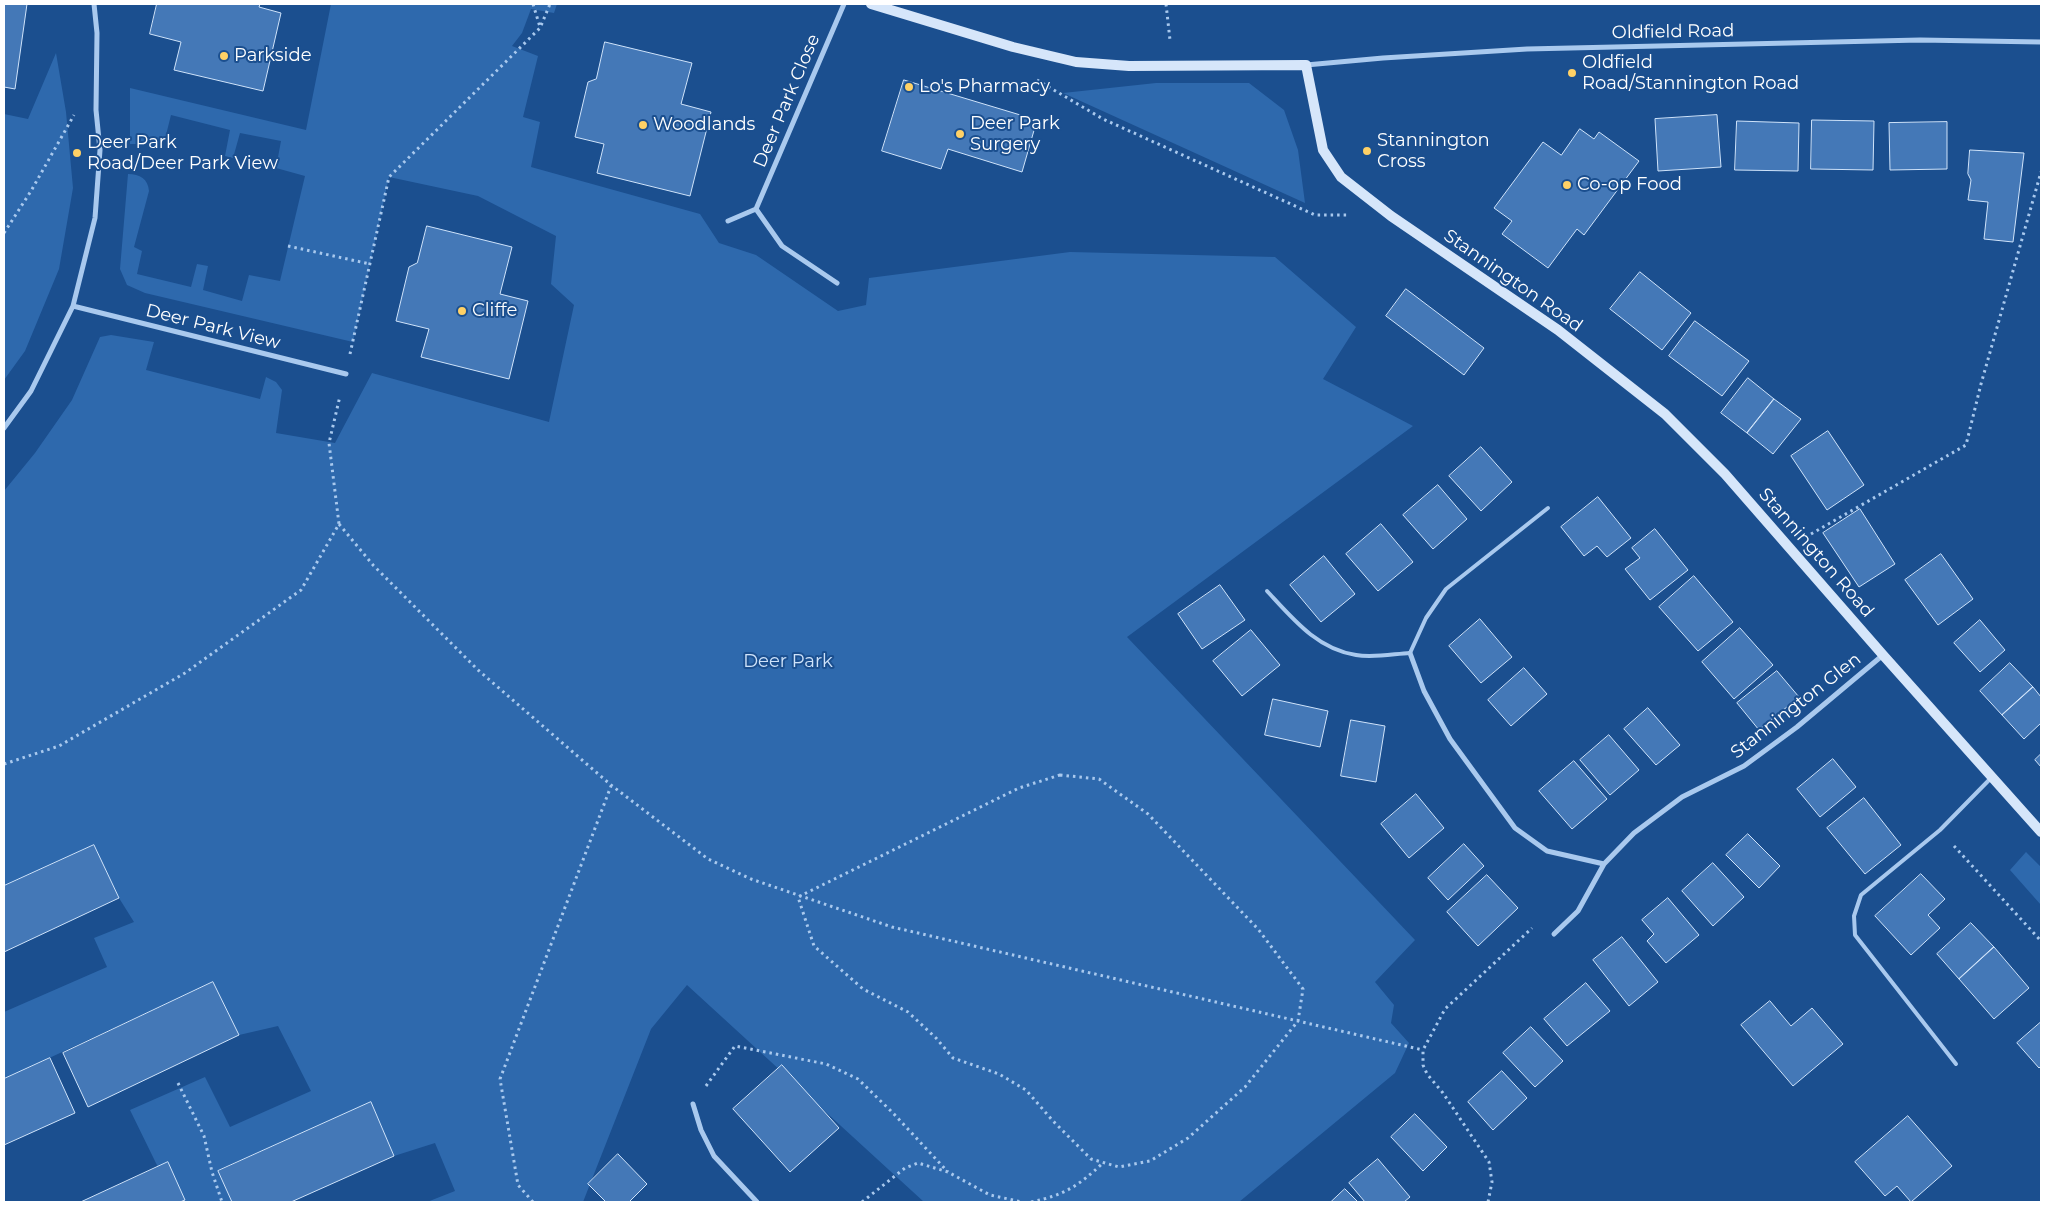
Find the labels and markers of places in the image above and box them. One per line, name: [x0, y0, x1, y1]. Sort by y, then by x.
place label: Parkside: [234, 45, 312, 67]
marker: Parkside: [218, 50, 230, 62]
place label: Oldfield Road/Stannington Road: [1582, 52, 1799, 94]
marker: Oldfield Road/Stannington Road: [1566, 67, 1578, 79]
place label: Lo's Pharmacy: [919, 76, 1050, 98]
marker: Lo's Pharmacy: [903, 81, 915, 93]
place label: Deer Park Surgery: [970, 113, 1060, 156]
place label: Woodlands: [653, 114, 755, 136]
marker: Woodlands: [637, 119, 649, 131]
marker: Deer Park Surgery: [954, 128, 966, 140]
place label: Stannington Cross: [1377, 130, 1490, 172]
place label: Deer Park Road/Deer Park View: [87, 132, 278, 174]
marker: Stannington Cross: [1361, 145, 1373, 157]
marker: Deer Park Road/Deer Park View: [71, 147, 83, 159]
place label: Co-op Food: [1577, 174, 1682, 196]
marker: Co-op Food: [1561, 179, 1573, 191]
place label: Cliffe: [472, 300, 517, 322]
marker: Cliffe: [456, 305, 468, 317]

